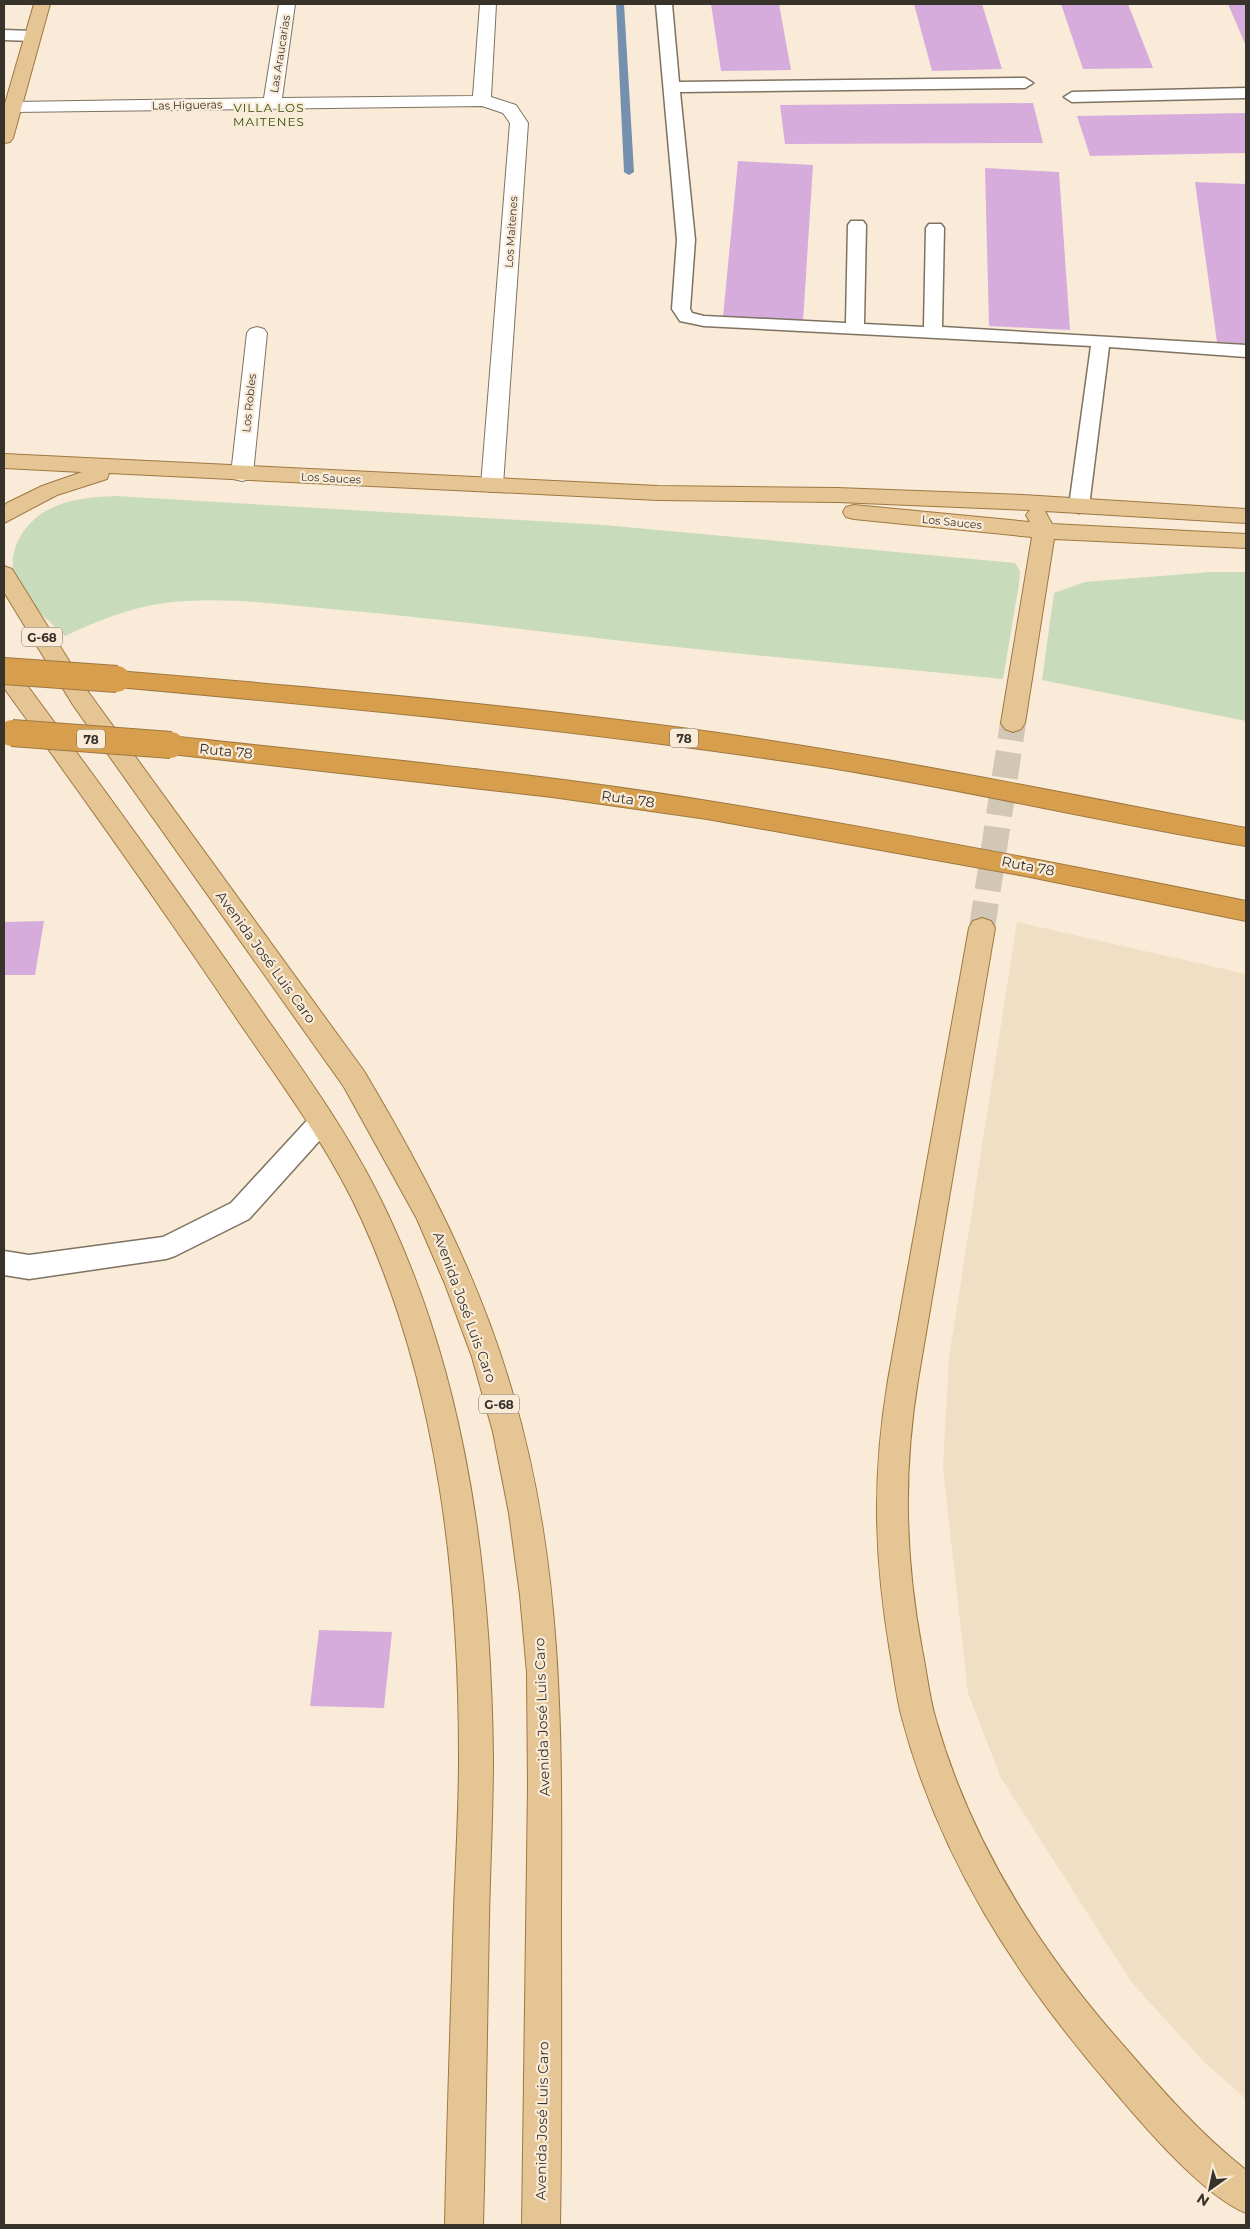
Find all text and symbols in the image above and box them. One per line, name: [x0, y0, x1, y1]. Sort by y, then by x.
street label: Las Araucarias: [267, 13, 293, 94]
street label: Las Higueras: [152, 97, 223, 113]
district label: VILLA LOS MAITENES: [233, 100, 305, 129]
street label: Los Maitenes: [502, 195, 521, 268]
street label: Los Robles: [239, 372, 259, 433]
street label: Los Sauces: [301, 469, 362, 487]
street label: Los Sauces: [921, 512, 983, 532]
road number: G-68: [22, 628, 62, 646]
road number: 78: [670, 728, 698, 748]
road number: 78: [77, 730, 105, 749]
street label: Ruta 78: [198, 739, 254, 763]
street label: Ruta 78: [600, 786, 656, 812]
street label: Ruta 78: [1000, 852, 1056, 880]
street label: Avenida José Luis Caro: [212, 887, 320, 1027]
street label: Avenida José Luis Caro: [429, 1229, 501, 1385]
road number: G-68: [479, 1395, 519, 1414]
street label: Avenida José Luis Caro: [530, 1637, 554, 1797]
street label: Avenida José Luis Caro: [532, 2041, 552, 2201]
north arrow: [1185, 2164, 1235, 2214]
text: N: [1193, 2189, 1213, 2211]

